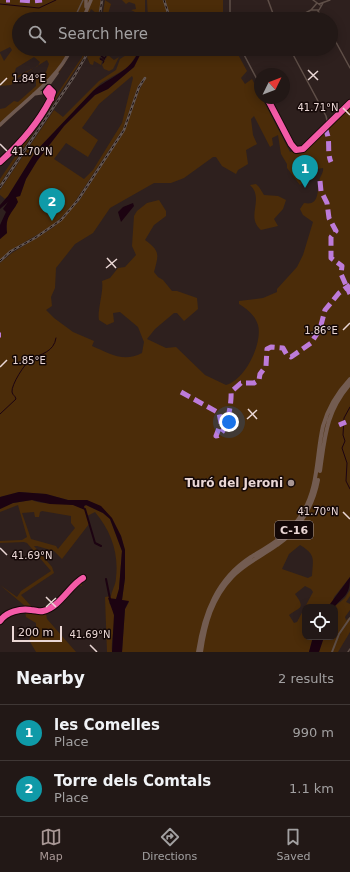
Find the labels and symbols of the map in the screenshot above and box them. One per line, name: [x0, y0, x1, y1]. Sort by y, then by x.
north arrow: [254, 68, 290, 104]
text: 1.84°E: [12, 73, 46, 84]
text: 41.71°N: [297, 102, 339, 113]
text: 41.70°N: [11, 146, 53, 157]
pin: 1: [292, 155, 318, 188]
pin: 2: [39, 188, 65, 221]
text: 1.86°E: [304, 325, 338, 336]
text: 1.85°E: [12, 355, 46, 366]
your location: [219, 412, 239, 432]
place label: Turó del Jeroni: [185, 476, 283, 490]
marker: Turó del Jeroni: [286, 478, 296, 488]
text: 41.70°N: [297, 506, 339, 517]
road number: C-16: [275, 521, 313, 539]
text: 41.69°N: [11, 550, 53, 561]
scale bar: [12, 624, 62, 643]
text: 41.69°N: [69, 629, 111, 640]

